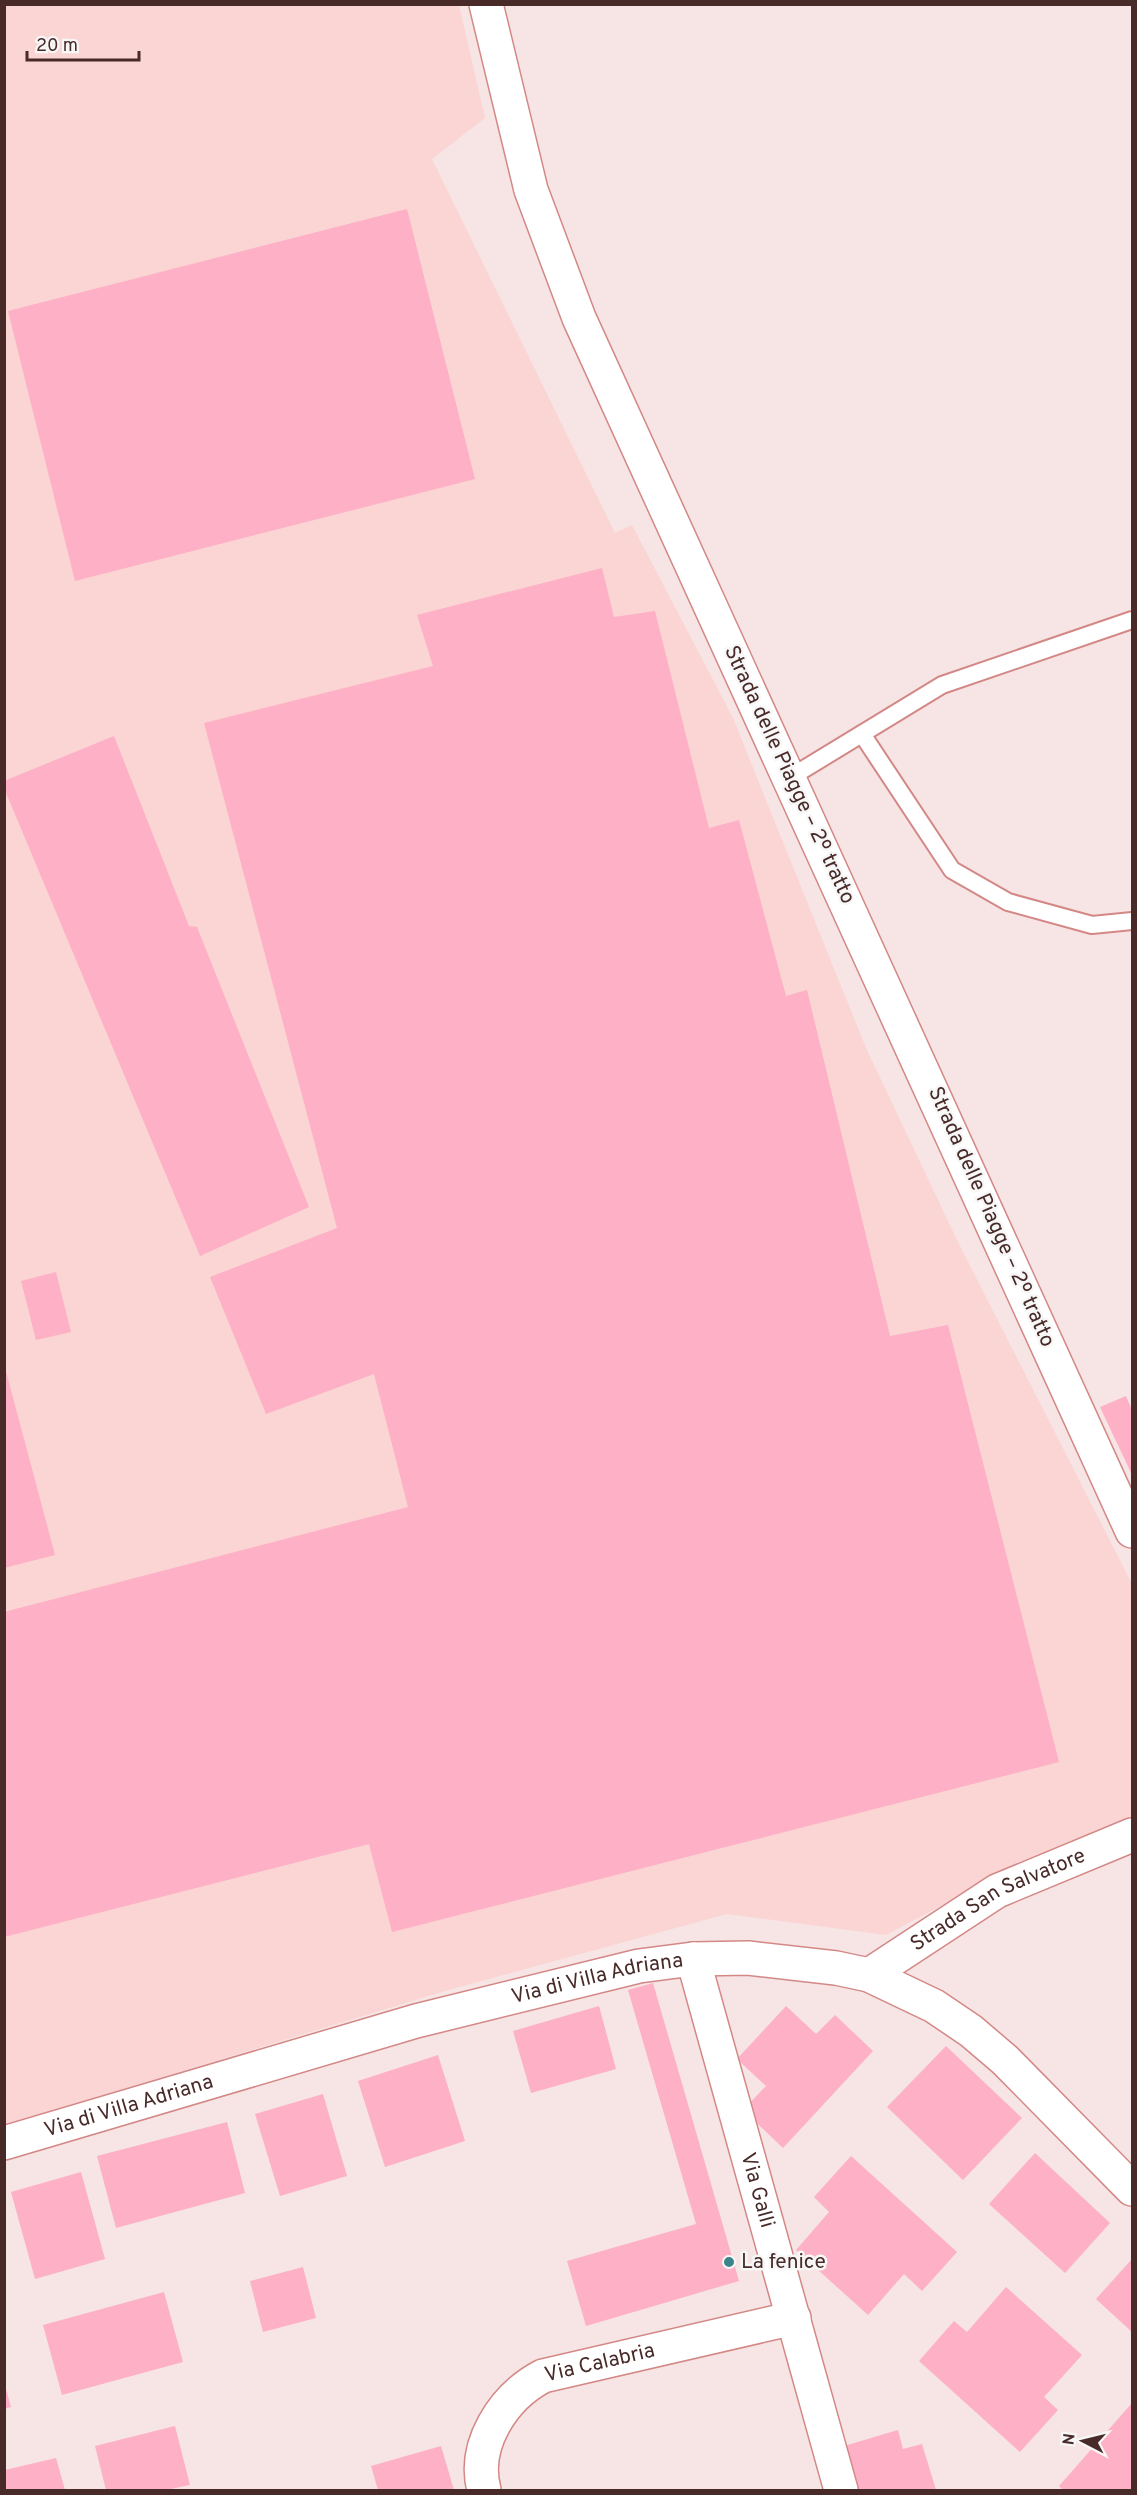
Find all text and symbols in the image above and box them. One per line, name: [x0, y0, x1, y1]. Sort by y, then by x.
scale bar: [27, 24, 140, 62]
text: 20 m: [36, 35, 78, 58]
street label: Strada delle Piagge – 2º tratto: [717, 641, 861, 909]
street label: Strada delle Piagge – 2º tratto: [921, 1083, 1061, 1351]
street label: Strada San Salvatore: [905, 1842, 1090, 1958]
street label: Via di Villa Adriana: [509, 1947, 685, 2010]
street label: Via di Villa Adriana: [41, 2068, 216, 2144]
street label: Via Galli: [734, 2150, 781, 2231]
place label: La fenice: [741, 2249, 826, 2276]
marker: La fenice: [722, 2255, 736, 2269]
street label: Via Calabria: [542, 2337, 657, 2389]
north arrow: [1053, 2411, 1113, 2471]
text: N: [1059, 2432, 1081, 2446]

